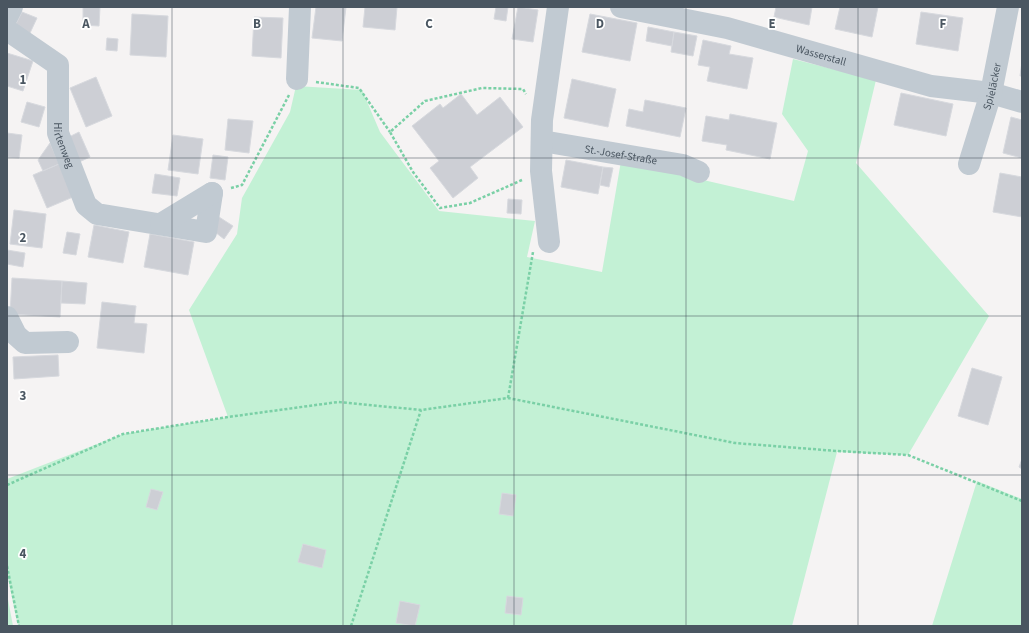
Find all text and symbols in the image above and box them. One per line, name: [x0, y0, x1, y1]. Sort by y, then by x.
text: A: [81, 15, 90, 33]
text: B: [253, 15, 261, 33]
text: C: [425, 15, 433, 33]
text: D: [596, 15, 604, 33]
text: E: [768, 15, 776, 33]
text: F: [940, 15, 947, 33]
street label: Wasserstall: [794, 41, 848, 70]
street label: Spieläcker: [979, 61, 1005, 112]
text: 1: [20, 71, 27, 89]
street label: Hirtenweg: [50, 122, 78, 171]
street label: St.-Josef-Straße: [583, 141, 659, 169]
text: 2: [20, 229, 27, 247]
text: 3: [20, 387, 27, 405]
text: 4: [20, 545, 27, 563]

